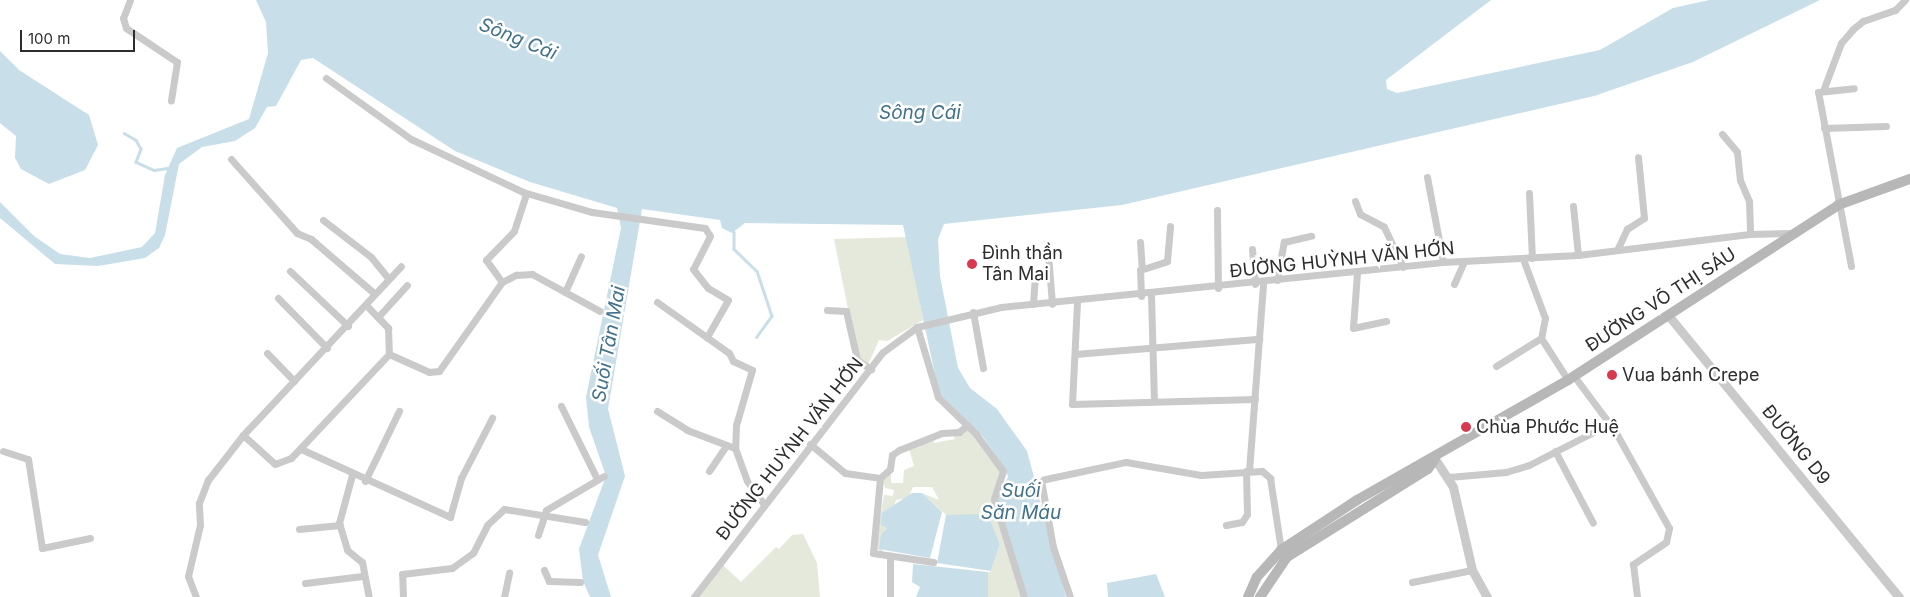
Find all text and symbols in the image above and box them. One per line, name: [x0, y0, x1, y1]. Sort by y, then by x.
water label: Sông Cái: [476, 13, 560, 65]
scale bar: [22, 20, 138, 52]
text: 100 m: [28, 29, 70, 48]
water label: Sông Cái: [879, 102, 961, 124]
street label: ĐƯỜNG HUỲNH VĂN HỚN: [1229, 237, 1455, 283]
place label: Đình thần Tân Mai: [982, 243, 1063, 286]
street label: ĐƯỜNG VÕ THỊ SÁU: [1582, 243, 1740, 357]
marker: Đình thần Tân Mai: [966, 258, 978, 270]
water label: Suối Tân Mai: [588, 284, 630, 404]
street label: ĐƯỜNG HUỲNH VĂN HỚN: [712, 353, 868, 545]
place label: Vua bánh Crepe: [1622, 364, 1760, 386]
marker: Vua bánh Crepe: [1606, 369, 1618, 381]
street label: ĐƯỜNG D9: [1757, 401, 1835, 489]
place label: Chùa Phước Huệ: [1476, 416, 1619, 438]
marker: Chùa Phước Huệ: [1460, 421, 1472, 433]
water label: Suối Săn Máu: [981, 480, 1061, 524]

